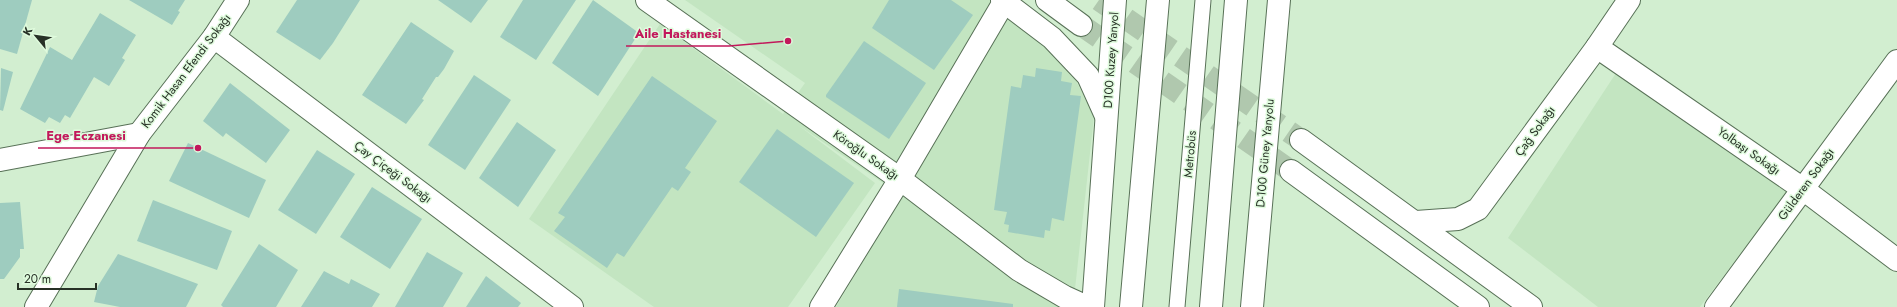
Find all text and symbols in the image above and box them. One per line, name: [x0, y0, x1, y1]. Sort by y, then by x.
street label: Komik Hasan Efendi Sokağı: [137, 10, 235, 132]
street label: D100 Kuzey Yanyol: [1099, 11, 1123, 109]
north arrow: [16, 16, 56, 56]
callout: Aile Hastanesi: [626, 21, 729, 46]
text: K: [18, 24, 36, 38]
text: Aile Hastanesi: [634, 24, 721, 43]
street label: D-100 Güney Yanyolu: [1251, 98, 1279, 208]
street label: Çağ Sokağı: [1511, 102, 1559, 160]
callout: Ege Eczanesi: [38, 123, 134, 148]
street label: Yolbaşı Sokağı: [1714, 123, 1784, 179]
text: Ege Eczanesi: [46, 126, 126, 145]
street label: Köroğlu Sokağı: [829, 126, 903, 184]
street label: Metrobüs: [1179, 130, 1201, 178]
street label: Çay Çiçeği Sokağı: [350, 137, 436, 207]
street label: Gülderen Sokağı: [1774, 144, 1838, 224]
scale bar: [18, 265, 96, 291]
text: 20 m: [24, 270, 51, 288]

